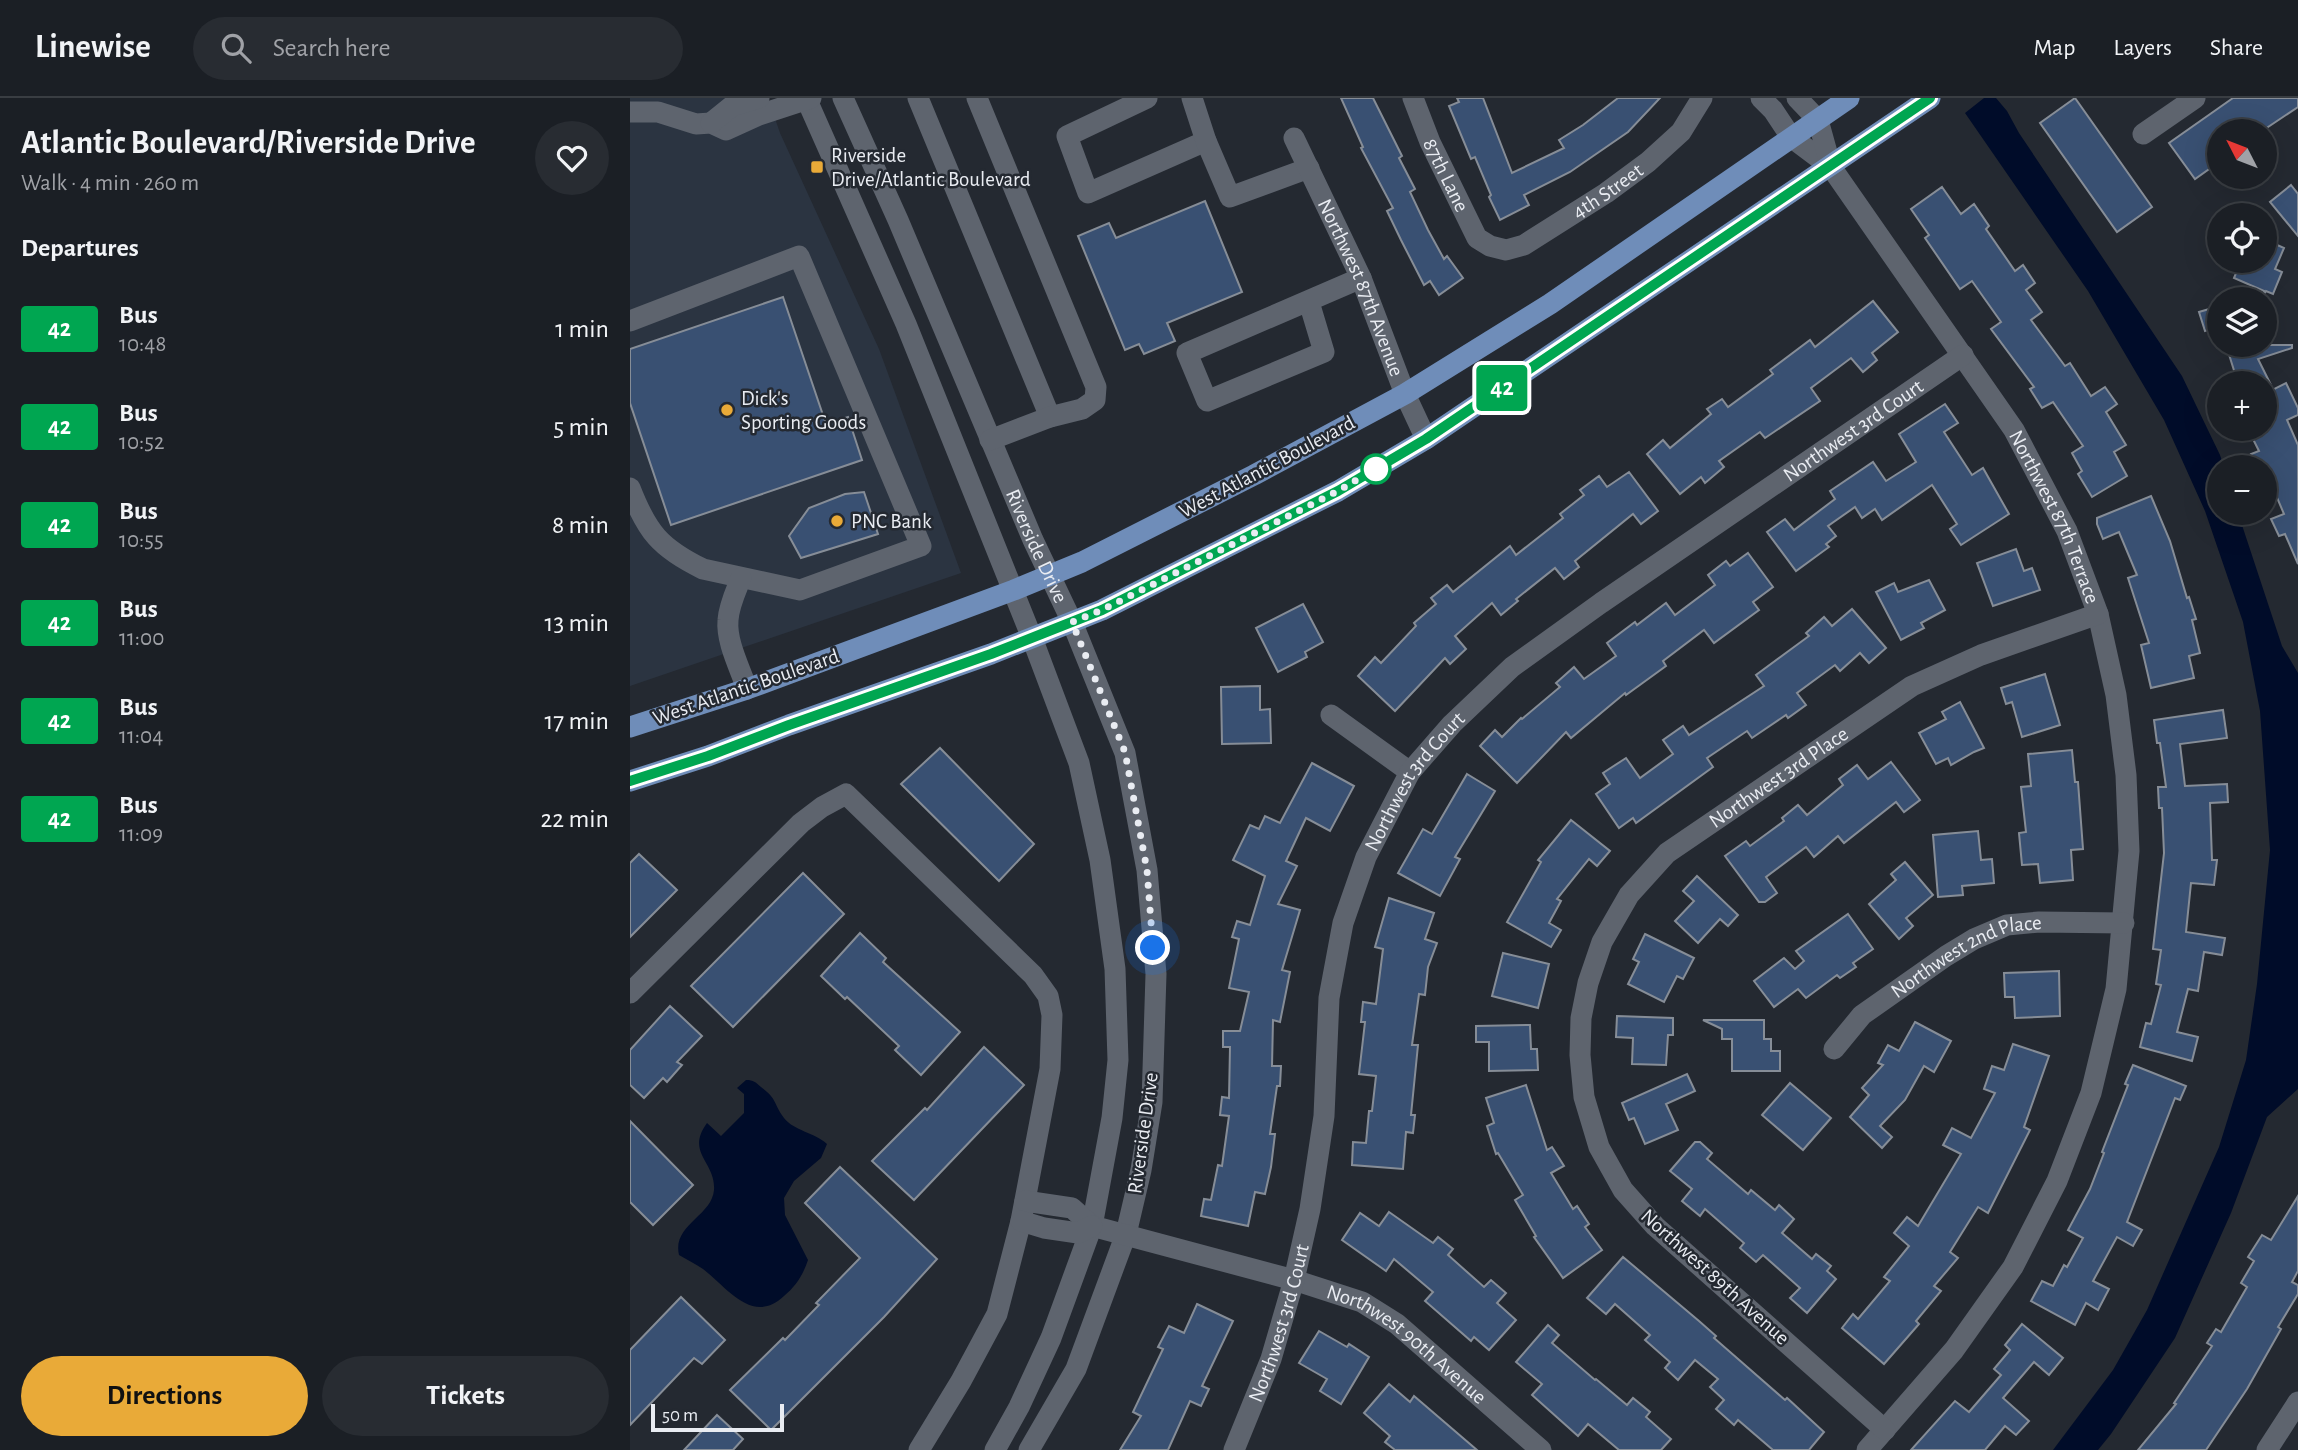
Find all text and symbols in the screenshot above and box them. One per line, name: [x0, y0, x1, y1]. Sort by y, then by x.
search box: [193, 17, 683, 80]
icon: search: [217, 29, 255, 67]
text: Linewise: [35, 31, 151, 64]
text: Search here: [273, 35, 390, 61]
text: Map: [2033, 36, 2075, 60]
text: Layers: [2113, 36, 2172, 60]
text: Share: [2210, 36, 2263, 60]
north arrow: [2207, 119, 2277, 189]
map controls: [2207, 119, 2277, 525]
button: heart: [535, 121, 609, 195]
text: Atlantic Boulevard/Riverside Drive: [21, 127, 475, 160]
street label: 87th Lane: [1419, 135, 1473, 215]
place label: Riverside Drive/Atlantic Boulevard: [831, 145, 1031, 190]
marker: Riverside Drive/Atlantic Boulevard: [809, 159, 825, 175]
street label: 4th Street: [1568, 159, 1647, 222]
text: Walk · 4 min · 260 m: [21, 172, 199, 195]
street label: Northwest 87th Avenue: [1314, 195, 1408, 379]
button: locate: [2207, 203, 2277, 273]
text: Departures: [21, 235, 139, 261]
button: layers: [2207, 287, 2277, 357]
text: Bus: [119, 302, 158, 328]
text: 1 min: [555, 316, 609, 342]
text: 42: [48, 317, 71, 341]
text: 10:48: [119, 333, 166, 356]
line badge: 42: [1470, 365, 1533, 411]
button: +: [2207, 371, 2277, 441]
street label: Northwest 3rd Court: [1779, 375, 1927, 485]
text: 42: [1490, 376, 1514, 400]
place label: Dick's Sporting Goods: [741, 388, 866, 433]
text: Bus: [119, 400, 158, 426]
marker: Dick's Sporting Goods: [719, 402, 735, 418]
street label: West Atlantic Boulevard: [1176, 412, 1358, 522]
text: 5 min: [553, 414, 609, 440]
text: 42: [48, 415, 71, 439]
street label: Northwest 87th Terrace: [2006, 427, 2104, 606]
text: 10:52: [119, 431, 164, 454]
unlabelled marker: [1361, 454, 1391, 484]
button: −: [2207, 455, 2277, 525]
street label: Riverside Drive: [1002, 486, 1072, 606]
text: Bus: [119, 498, 158, 524]
place label: PNC Bank: [851, 511, 932, 532]
text: 8 min: [552, 512, 609, 538]
text: 42: [48, 513, 71, 537]
marker: PNC Bank: [829, 513, 845, 529]
text: 10:55: [119, 529, 164, 552]
text: Bus: [119, 596, 158, 622]
text: 13 min: [545, 610, 609, 636]
text: 42: [48, 611, 71, 635]
text: 11:00: [119, 627, 164, 650]
street label: West Atlantic Boulevard: [650, 645, 842, 729]
text: Bus: [119, 694, 158, 720]
street label: Northwest 3rd Court: [1360, 707, 1469, 854]
text: 17 min: [544, 708, 609, 734]
text: 42: [48, 709, 71, 733]
street label: Northwest 3rd Place: [1705, 722, 1852, 832]
text: 11:04: [119, 725, 163, 748]
text: Bus: [119, 792, 158, 818]
text: 22 min: [541, 806, 609, 832]
text: 42: [48, 807, 71, 831]
text: 11:09: [119, 823, 163, 846]
street label: Northwest 2nd Place: [1887, 911, 2042, 1002]
your location: [1135, 930, 1170, 965]
street label: Riverside Drive: [1124, 1071, 1162, 1195]
street label: Northwest 89th Avenue: [1637, 1205, 1793, 1349]
street label: Northwest 3rd Court: [1244, 1242, 1312, 1405]
street label: Northwest 90th Avenue: [1324, 1281, 1491, 1408]
button: Directions: [21, 1356, 308, 1436]
button: Tickets: [322, 1356, 609, 1436]
scale bar: [651, 1401, 784, 1433]
text: 50 m: [662, 1406, 698, 1425]

